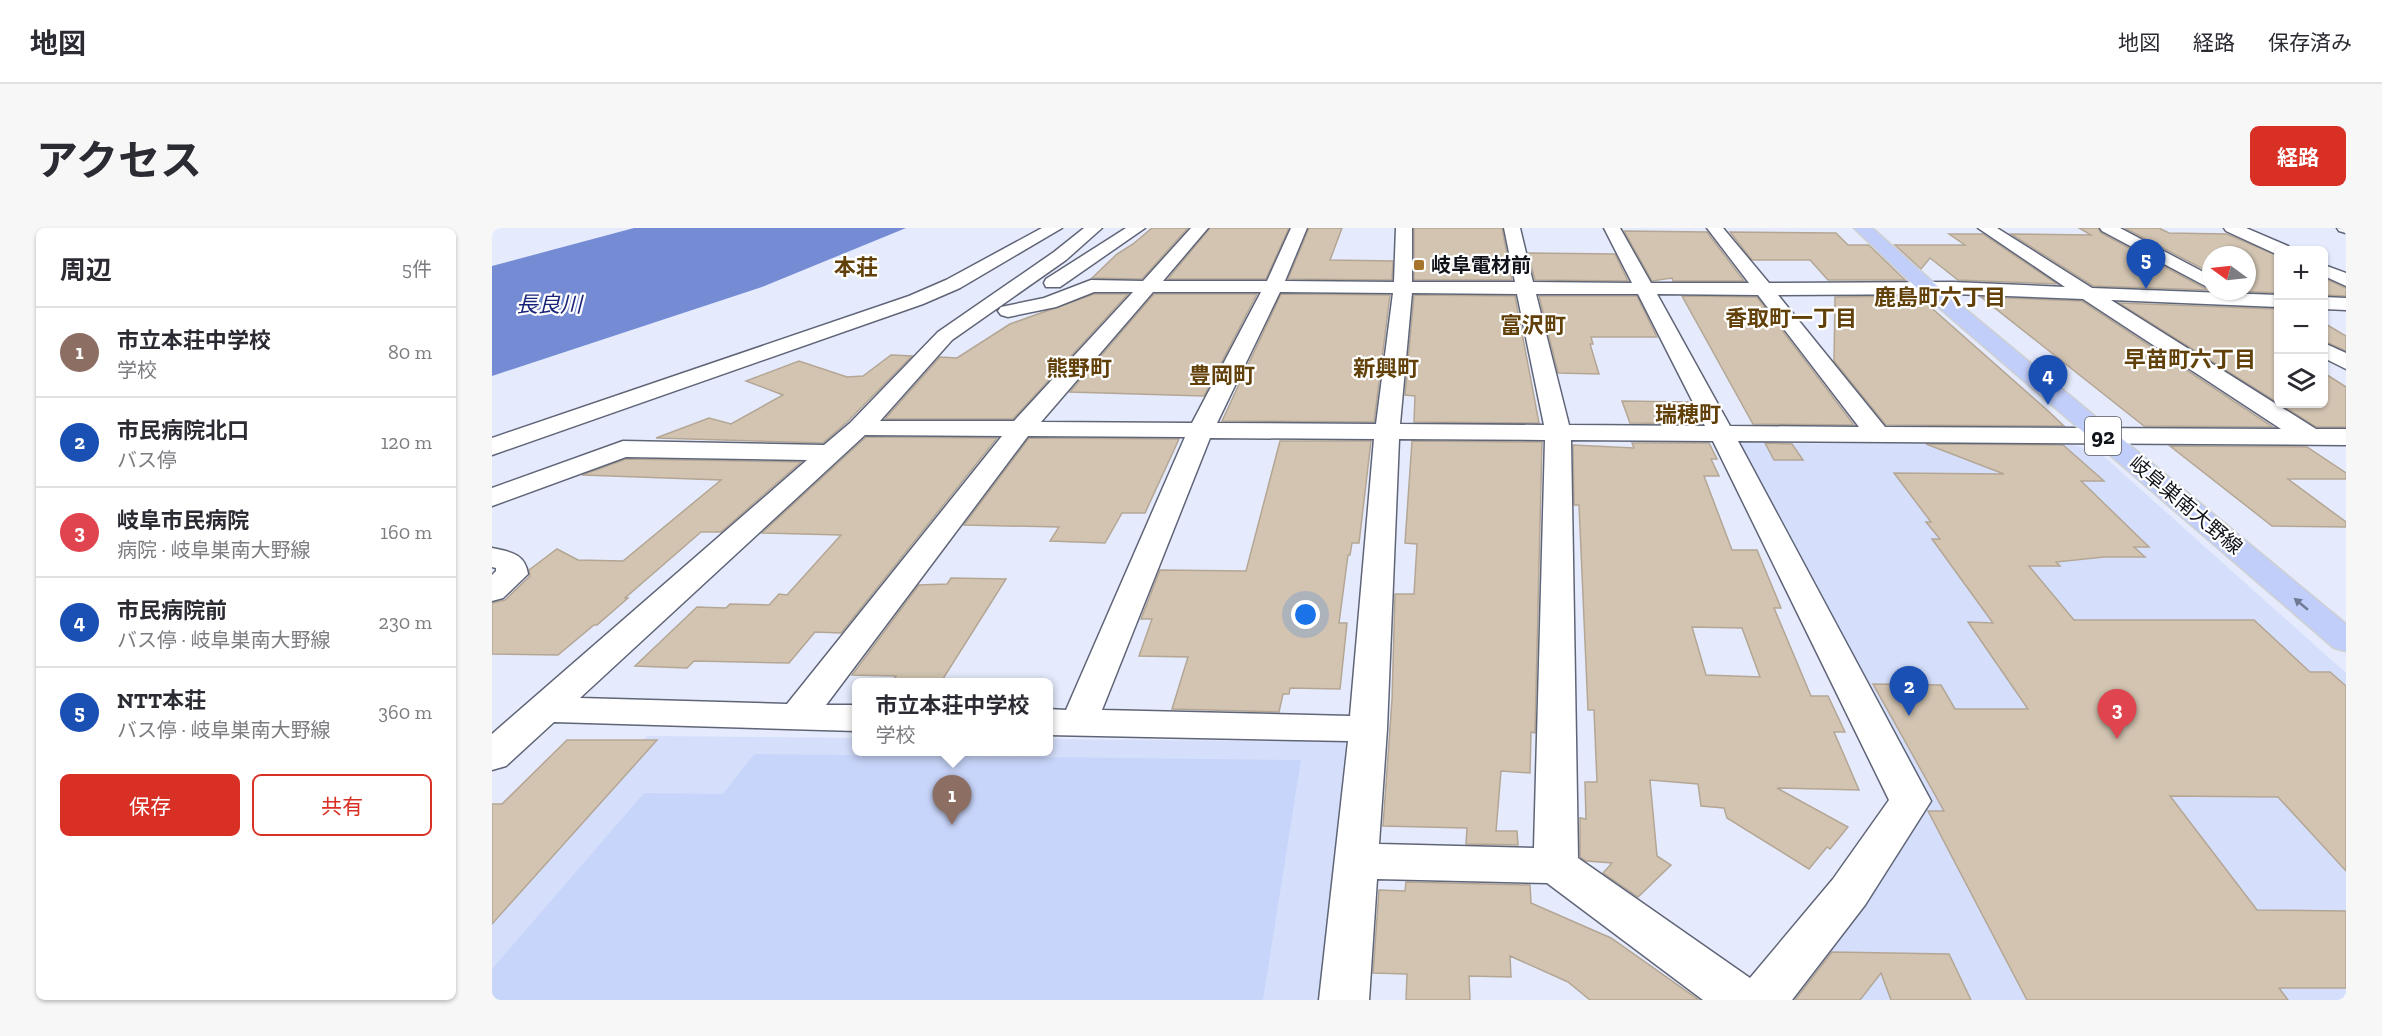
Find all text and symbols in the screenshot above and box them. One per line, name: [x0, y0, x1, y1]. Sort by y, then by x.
text: 地図: [30, 27, 86, 60]
text: 地図: [2118, 30, 2160, 55]
text: 経路: [2193, 30, 2235, 55]
text: 保存済み: [2268, 30, 2352, 55]
button: 経路: [2250, 126, 2346, 186]
text: アクセス: [36, 135, 202, 186]
pin: 5: [2126, 239, 2166, 289]
north arrow: [2202, 246, 2256, 300]
map controls: [2274, 246, 2328, 408]
button: +: [2274, 246, 2328, 300]
place label: 岐阜電材前: [1431, 253, 1531, 277]
text: 周辺: [60, 254, 112, 286]
district label: 本荘: [834, 254, 878, 281]
text: 5件: [402, 257, 432, 281]
marker: 岐阜電材前: [1412, 258, 1426, 272]
district label: 鹿島町六丁目: [1874, 284, 2006, 311]
water label: 長良川: [516, 291, 584, 318]
button: −: [2274, 300, 2328, 354]
district label: 香取町一丁目: [1725, 305, 1857, 332]
district label: 富沢町: [1500, 312, 1566, 339]
text: 市立本荘中学校: [117, 327, 271, 354]
text: 1: [75, 340, 84, 364]
text: 80 m: [388, 340, 432, 364]
district label: 早苗町六丁目: [2124, 346, 2256, 373]
button: layers: [2274, 354, 2328, 408]
district label: 熊野町: [1046, 355, 1112, 382]
district label: 新興町: [1353, 355, 1419, 382]
pin: 4: [2028, 356, 2068, 405]
text: 学校: [117, 358, 157, 382]
district label: 豊岡町: [1189, 362, 1255, 389]
district label: 瑞穂町: [1655, 401, 1721, 428]
text: 市民病院北口: [117, 417, 249, 444]
road number: 92: [2085, 417, 2121, 455]
text: 2: [74, 430, 85, 454]
text: 120 m: [381, 430, 432, 454]
text: バス停: [117, 448, 177, 472]
street label: 岐阜巣南大野線: [2125, 451, 2247, 559]
text: 岐阜市民病院: [117, 507, 249, 534]
text: 3: [74, 520, 85, 544]
text: 160 m: [380, 520, 432, 544]
text: 病院 · 岐阜巣南大野線: [117, 538, 310, 562]
text: 市民病院前: [117, 597, 227, 624]
one-way arrow: [2293, 597, 2309, 610]
your location: [1291, 600, 1320, 629]
text: 4: [74, 610, 85, 634]
text: 230 m: [379, 610, 432, 634]
text: バス停 · 岐阜巣南大野線: [117, 628, 330, 652]
pin: 2: [1890, 666, 1928, 716]
popup: [852, 678, 1053, 756]
text: NTT本荘: [117, 687, 206, 714]
pin: 3: [2098, 690, 2136, 739]
text: 市立本荘中学校: [875, 692, 1030, 719]
text: 5: [74, 700, 85, 724]
text: 360 m: [378, 700, 432, 724]
text: バス停 · 岐阜巣南大野線: [117, 718, 330, 742]
text: 学校: [875, 723, 915, 747]
button: 保存: [60, 774, 240, 836]
button: 共有: [252, 774, 432, 836]
pin: 1: [932, 776, 972, 825]

